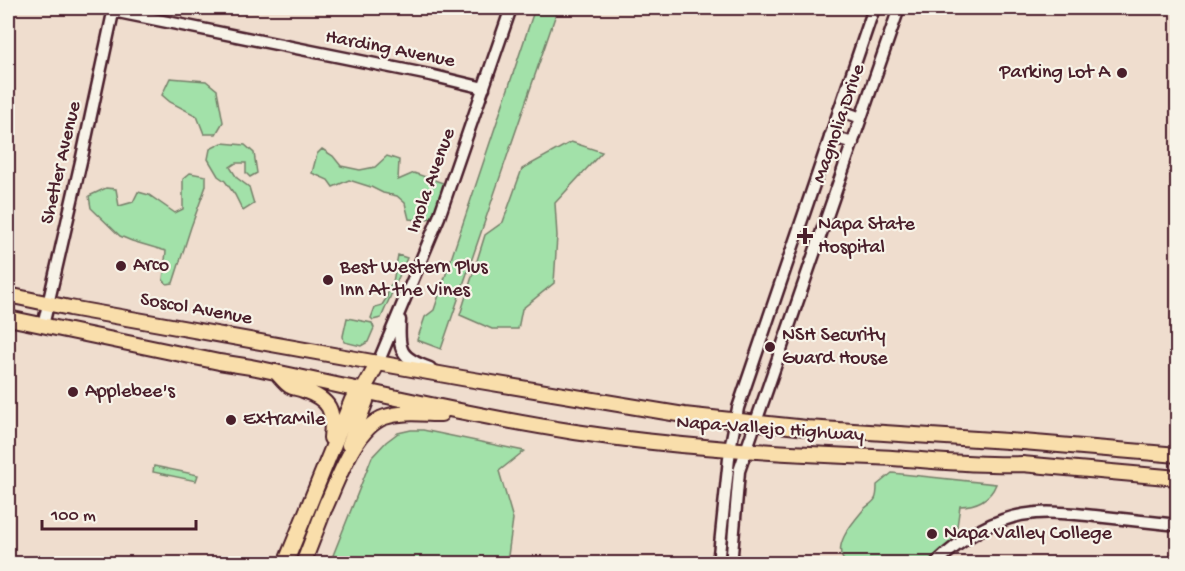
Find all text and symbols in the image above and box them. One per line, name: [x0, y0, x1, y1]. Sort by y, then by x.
street label: Harding Avenue: [323, 26, 457, 74]
street label: Magnolia Drive: [809, 61, 871, 187]
place label: Parking Lot A: [999, 62, 1111, 85]
marker: Parking Lot A: [1115, 66, 1129, 80]
street label: Shetler Avenue: [37, 99, 87, 227]
street label: Imola Avenue: [402, 125, 462, 237]
place label: Napa State Hospital: [818, 214, 916, 260]
marker: Napa State Hospital: [796, 227, 814, 245]
place label: Arco: [133, 255, 169, 278]
place label: Best Western Plus Inn At the Vines: [339, 257, 488, 303]
marker: Arco: [114, 259, 128, 273]
marker: Best Western Plus Inn At the Vines: [321, 273, 335, 287]
street label: Soscol Avenue: [138, 289, 255, 331]
place label: NSH Security Guard House: [782, 325, 888, 371]
marker: NSH Security Guard House: [763, 340, 777, 354]
place label: Applebee's: [85, 381, 175, 404]
marker: Applebee's: [66, 385, 80, 399]
place label: ExtraMile: [243, 409, 326, 432]
street label: Napa-Vallejo Highway: [675, 412, 865, 448]
marker: ExtraMile: [224, 413, 238, 427]
scale bar: [42, 493, 196, 531]
text: 100 m: [50, 506, 96, 527]
place label: Napa Valley College: [944, 523, 1113, 546]
marker: Napa Valley College: [925, 527, 939, 541]

